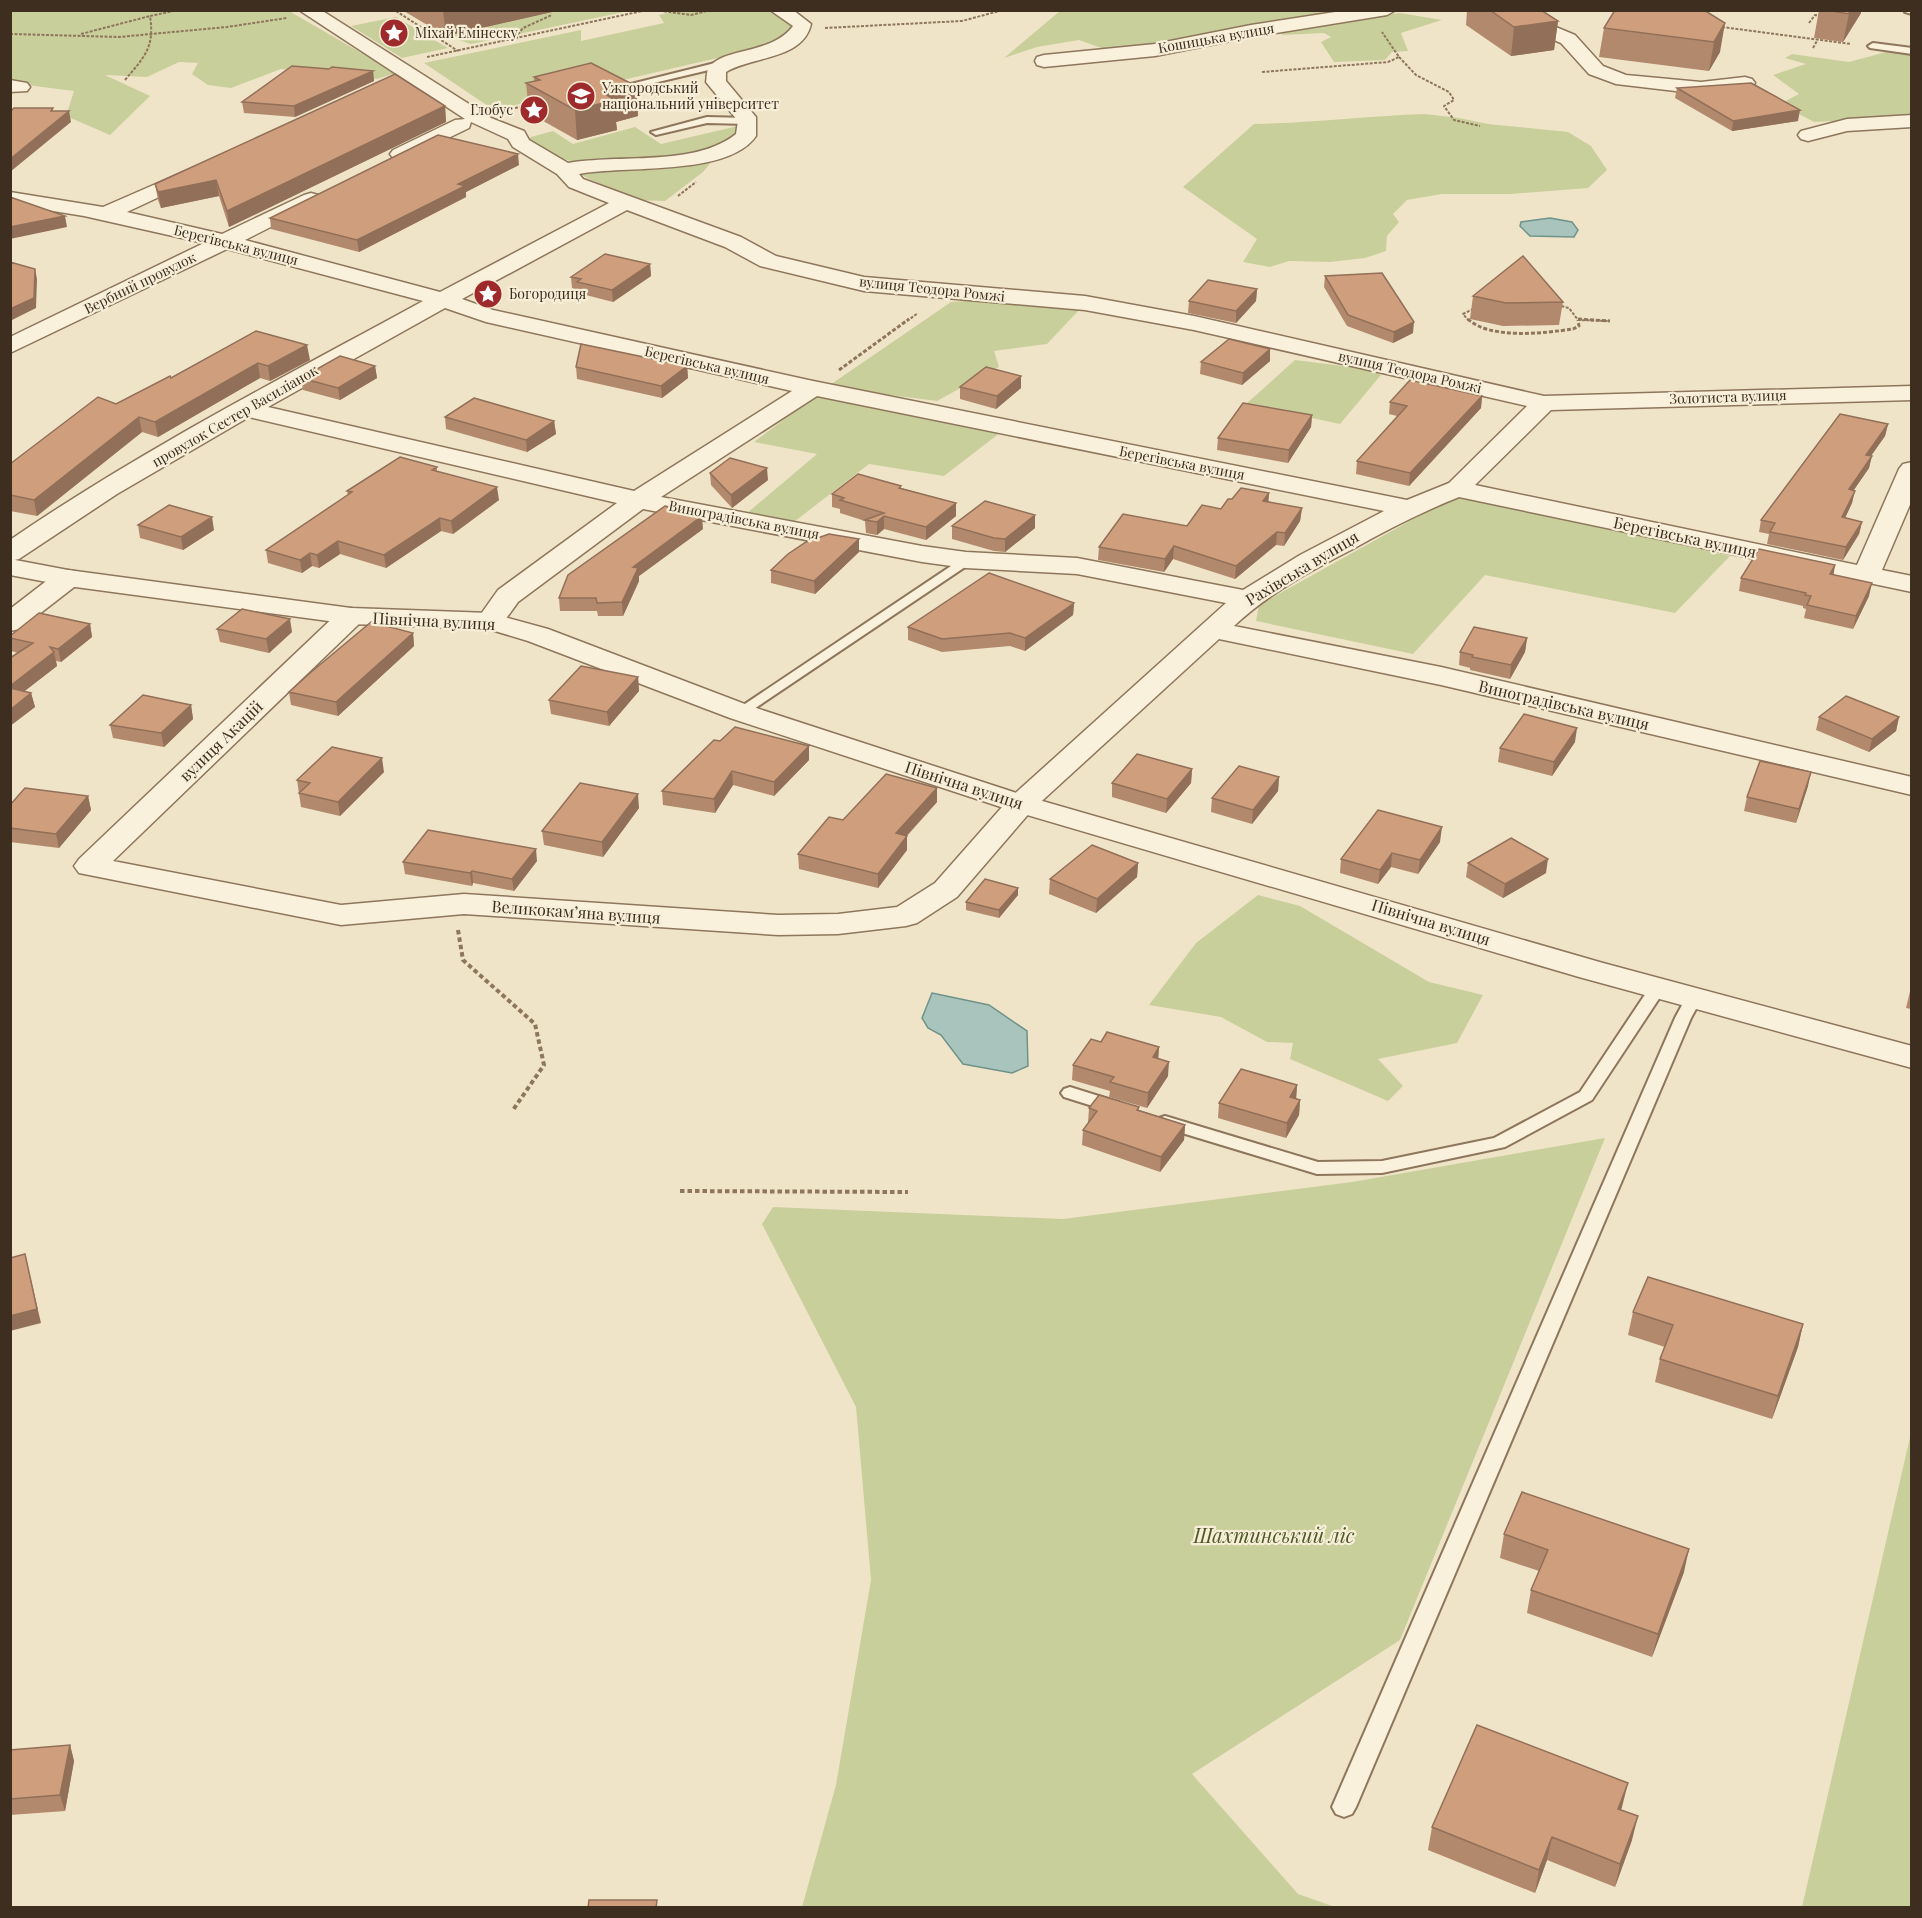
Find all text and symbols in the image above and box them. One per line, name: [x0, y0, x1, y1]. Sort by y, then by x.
place icon: Міхай Емінеску: [378, 17, 410, 49]
street label: Кошицька вулиця: [1156, 18, 1276, 57]
place label: Міхай Емінеску: [415, 23, 518, 42]
place label: Ужгородський національний університет: [601, 78, 779, 113]
school or university icon: Ужгородський національний університет: [565, 80, 597, 112]
place icon: Глобус: [518, 94, 550, 126]
place label: Глобус: [470, 100, 513, 119]
street label: Берегівська вулиця: [172, 220, 301, 269]
street label: Вербний провулок: [81, 247, 199, 318]
street label: вулиця Теодора Ромжі: [858, 271, 1006, 306]
place icon: Богородиця: [472, 278, 504, 310]
place label: Богородиця: [509, 284, 587, 303]
street label: Берегівська вулиця: [643, 341, 772, 388]
street label: вулиця Теодора Ромжі: [1337, 346, 1484, 397]
street label: провулок Сестер Василіанок: [148, 360, 321, 471]
street label: Золотиста вулиця: [1669, 385, 1787, 408]
street label: Берегівська вулиця: [1118, 441, 1247, 484]
street label: Виноградівська вулиця: [667, 496, 821, 544]
street label: Берегівська вулиця: [1612, 511, 1759, 562]
street label: Рахівська вулиця: [1241, 525, 1363, 610]
street label: Північна вулиця: [372, 607, 496, 634]
street label: Виноградівська вулиця: [1477, 675, 1652, 734]
street label: вулиця Акацій: [174, 696, 267, 786]
street label: Північна вулиця: [902, 756, 1026, 814]
street label: Північна вулиця: [1369, 893, 1493, 950]
street label: Великокамʼяна вулиця: [491, 895, 662, 928]
park label: Шахтинський ліс: [1193, 1521, 1355, 1548]

